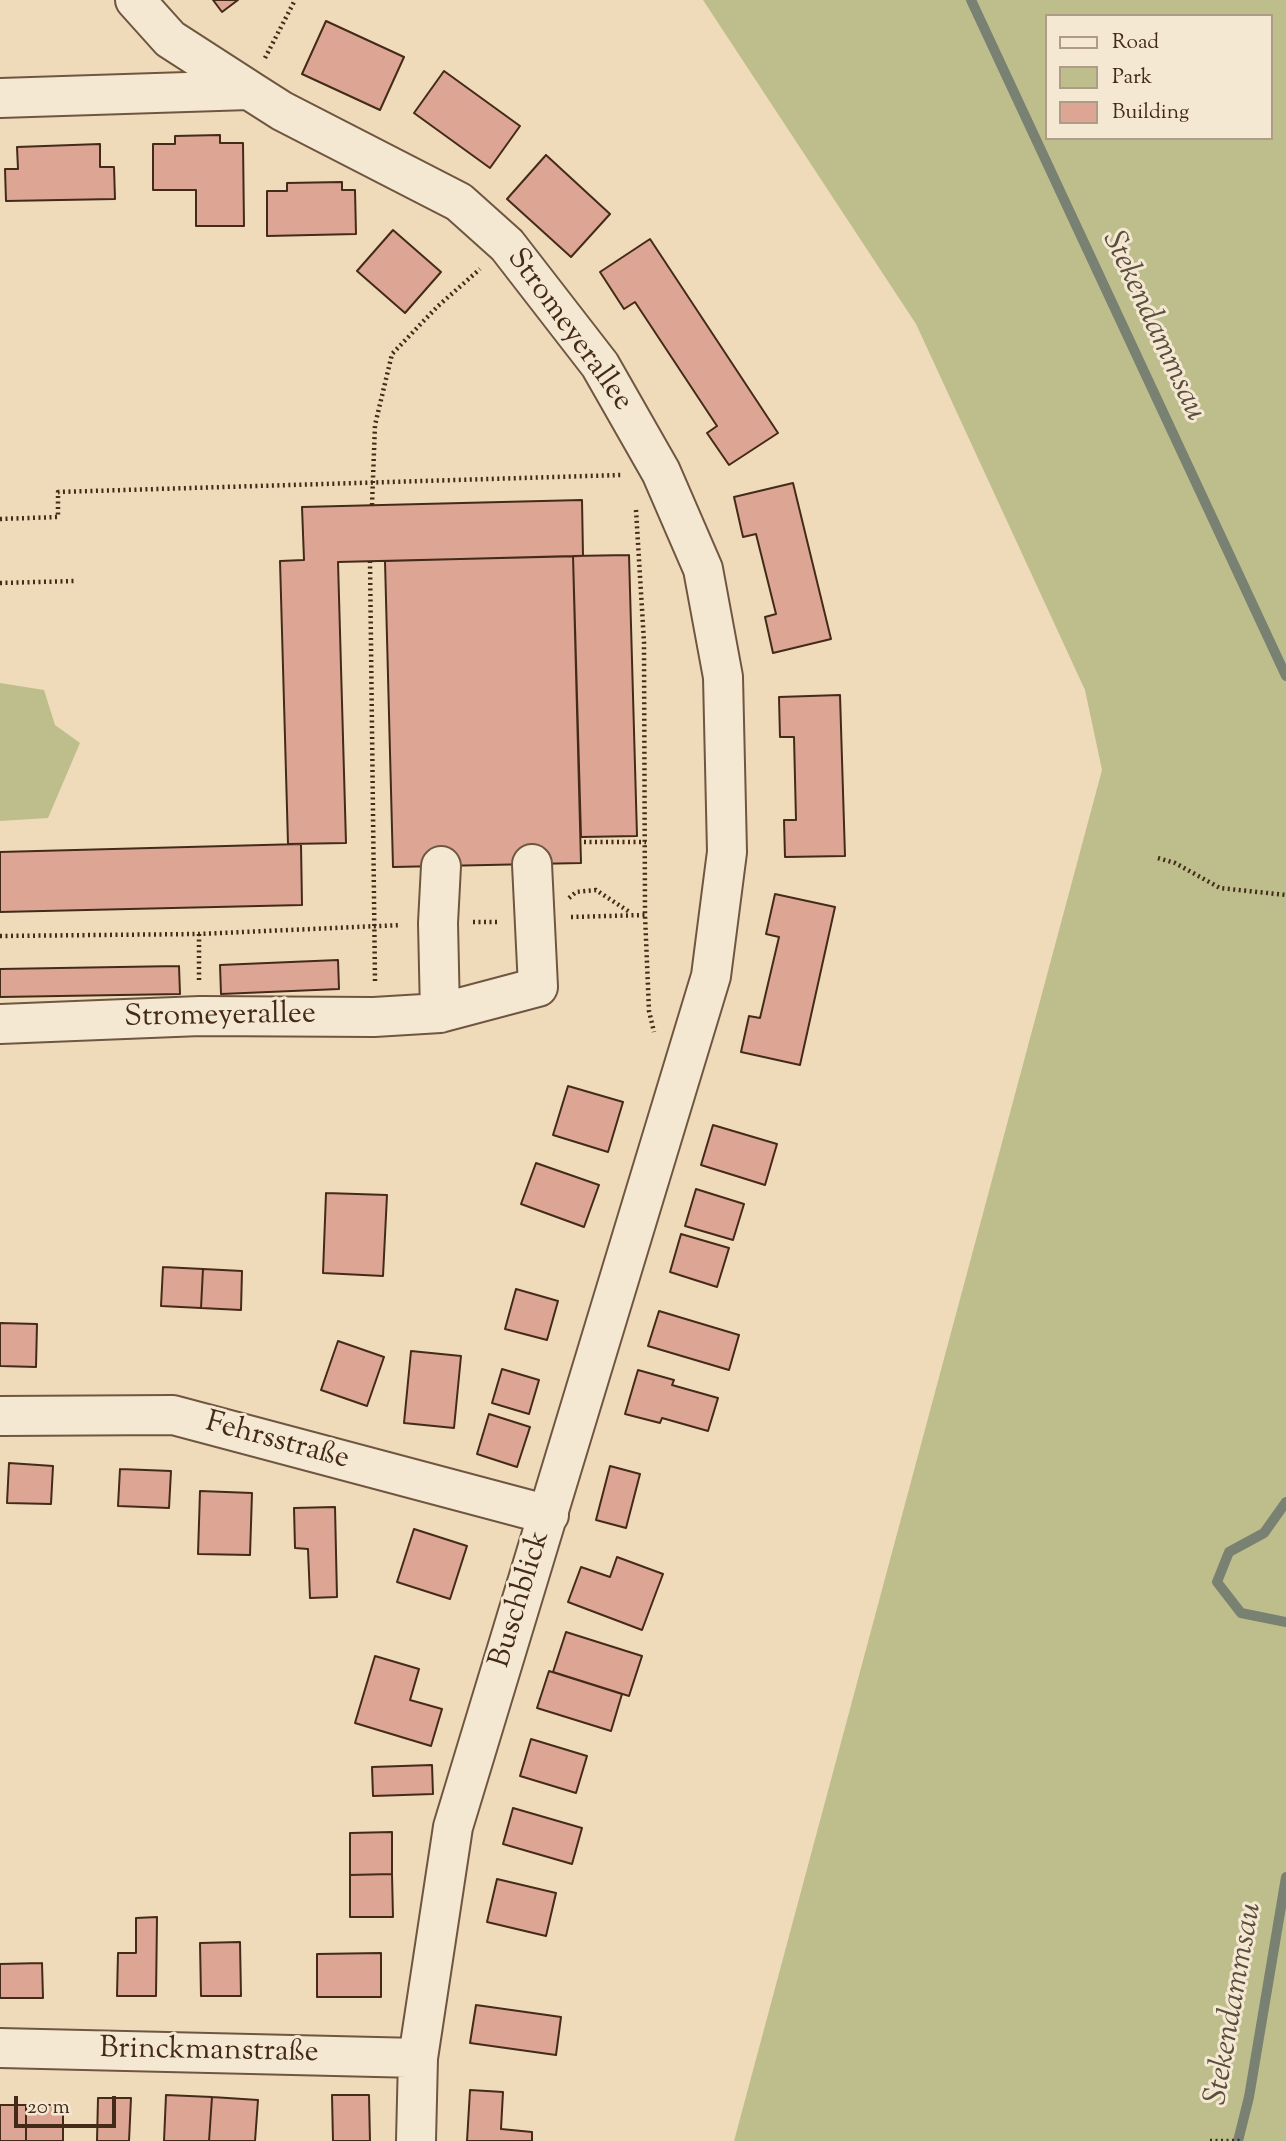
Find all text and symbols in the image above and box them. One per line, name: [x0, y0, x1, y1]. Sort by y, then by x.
legend: [1044, 14, 1272, 140]
text: Road: [1112, 28, 1159, 58]
text: Park: [1112, 63, 1152, 93]
text: Building: [1112, 98, 1189, 128]
water label: Stekendammsau: [1091, 226, 1213, 428]
street label: Stromeyerallee: [497, 243, 639, 419]
street label: Stromeyerallee: [124, 998, 316, 1038]
street label: Fehrsstraße: [201, 1407, 353, 1479]
street label: Buschblick: [484, 1527, 560, 1673]
water label: Stekendammsau: [1199, 1900, 1273, 2108]
street label: Brinckmanstraße: [99, 2033, 319, 2073]
scale bar: [18, 2082, 119, 2126]
text: 20 m: [27, 2093, 70, 2123]

